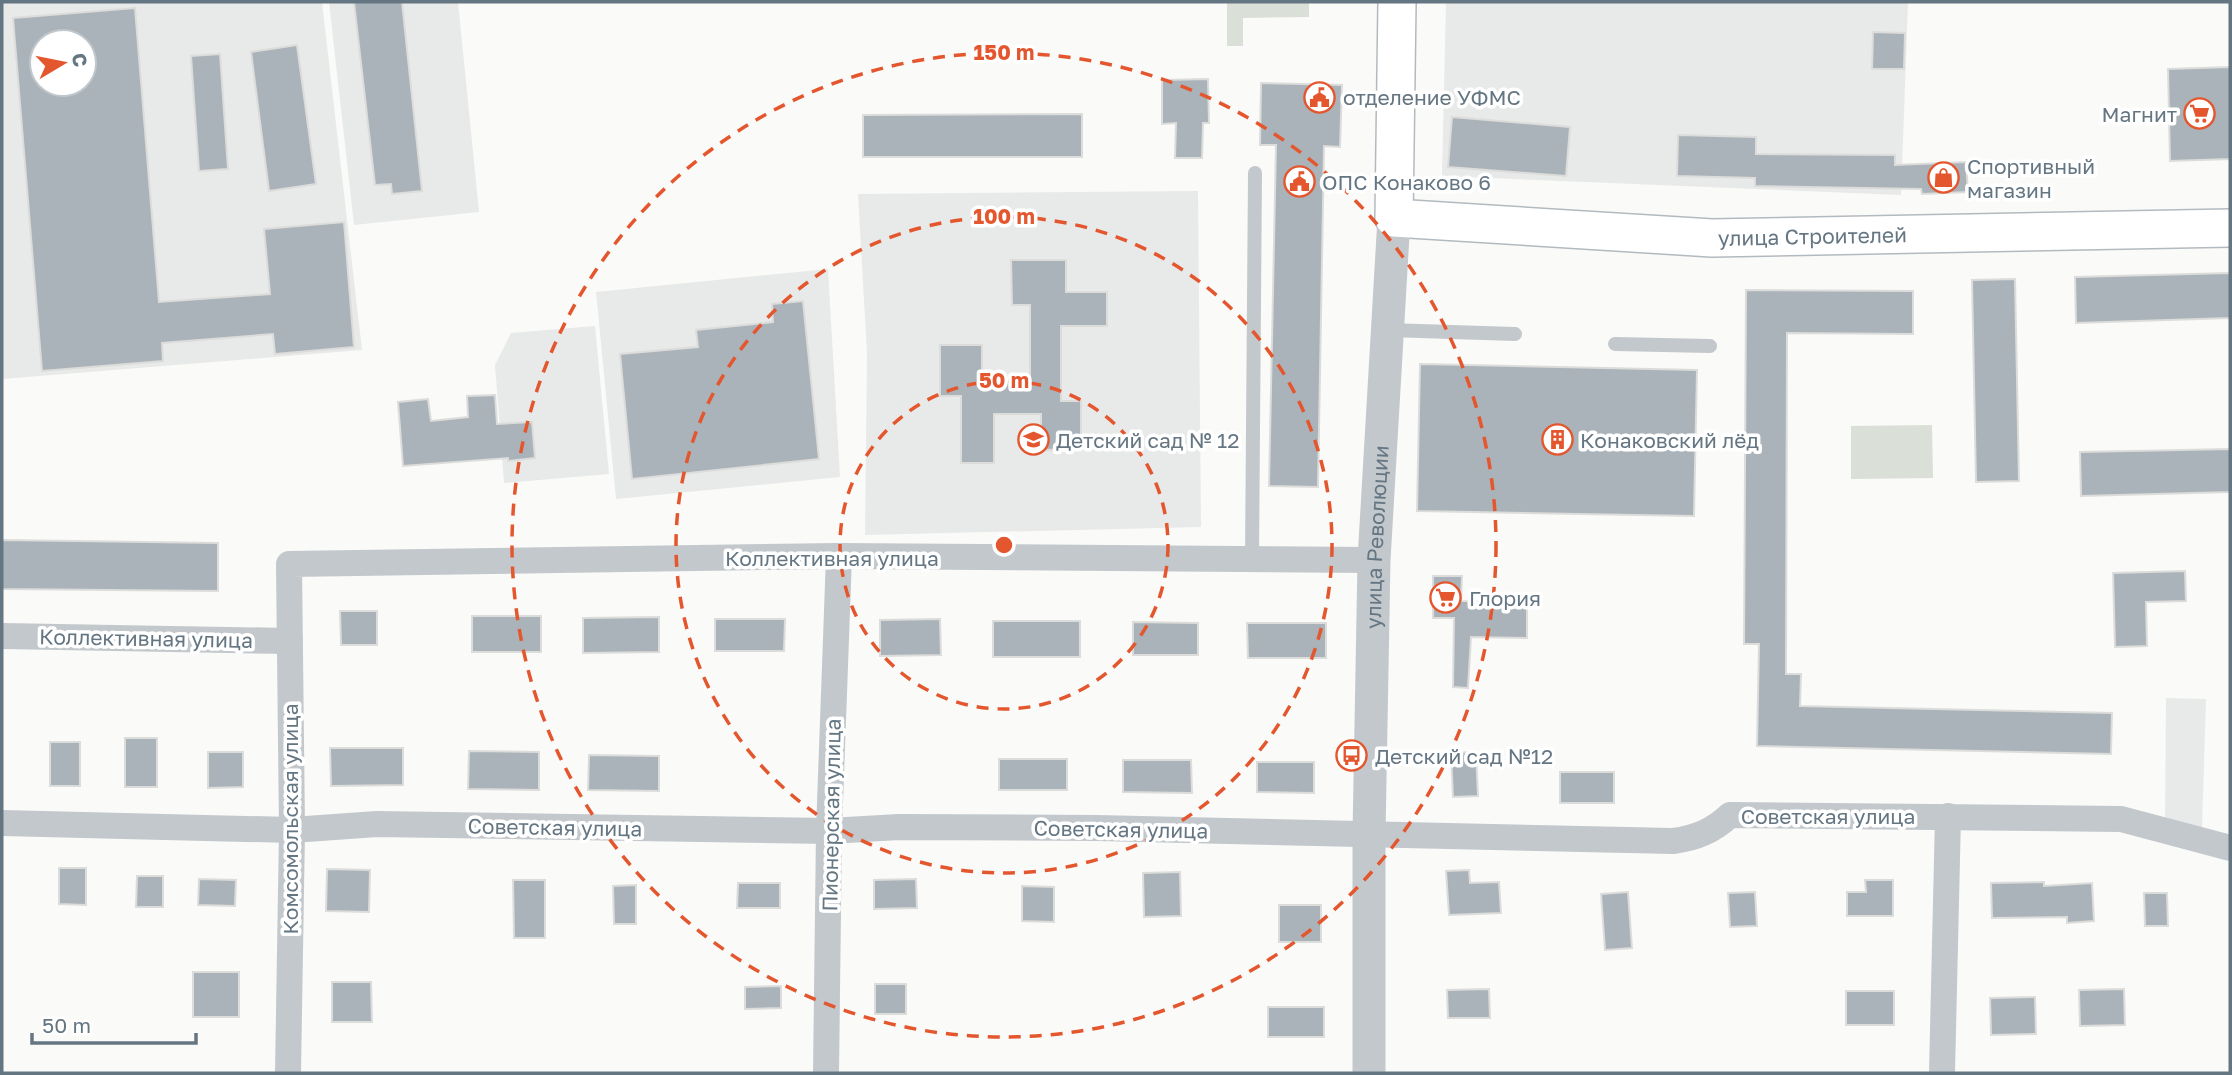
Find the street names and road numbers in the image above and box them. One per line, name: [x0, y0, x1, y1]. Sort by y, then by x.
street label: улица Строителей: [1718, 221, 1907, 251]
street label: улица Революции: [1360, 444, 1394, 629]
street label: Коллективная улица: [725, 545, 939, 571]
street label: Коллективная улица: [39, 623, 253, 653]
street label: Комсомольская улица: [277, 704, 303, 935]
street label: Пионерская улица: [816, 718, 846, 912]
street label: Советская улица: [1741, 803, 1915, 829]
street label: Советская улица: [467, 812, 643, 842]
street label: Советская улица: [1033, 814, 1209, 844]

